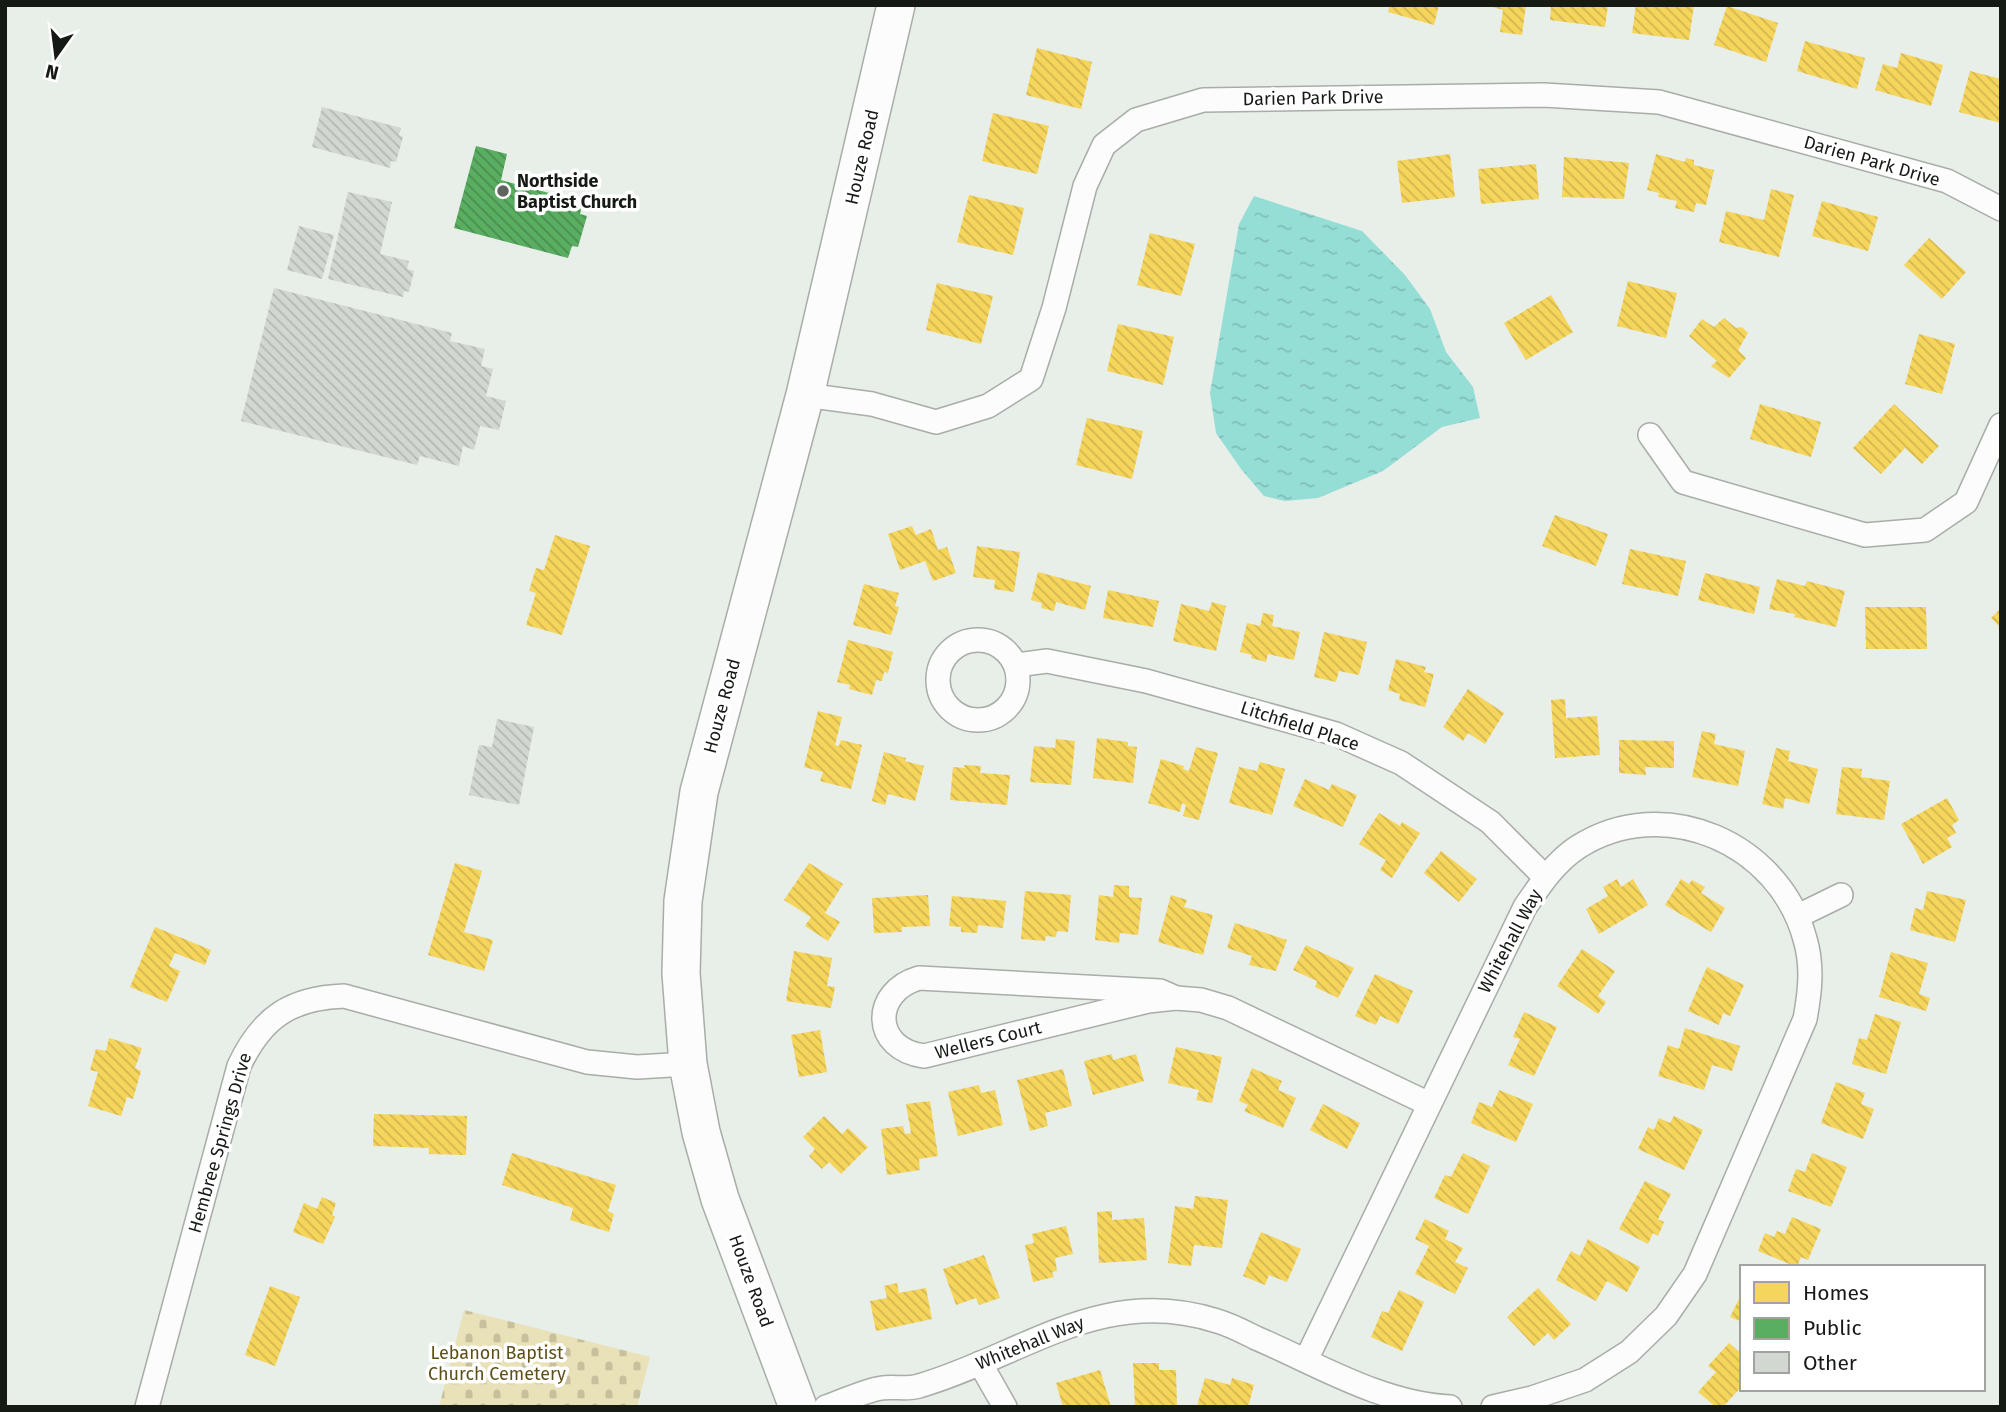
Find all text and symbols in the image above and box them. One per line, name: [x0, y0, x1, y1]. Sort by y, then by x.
north arrow: [21, 21, 91, 91]
text: N: [43, 59, 61, 85]
street label: Darien Park Drive: [1242, 86, 1384, 110]
street label: Houze Road: [840, 107, 884, 207]
street label: Darien Park Drive: [1801, 131, 1943, 191]
place label: Northside Baptist Church: [517, 170, 637, 213]
marker: Northside Baptist Church: [495, 183, 511, 199]
street label: Houze Road: [699, 656, 745, 756]
street label: Litchfield Place: [1238, 696, 1362, 756]
street label: Whitehall Way: [1473, 885, 1547, 997]
street label: Wellers Court: [933, 1016, 1044, 1064]
street label: Hembree Springs Drive: [184, 1050, 256, 1236]
street label: Houze Road: [724, 1232, 778, 1330]
legend: [1740, 1265, 1985, 1391]
text: Homes: [1803, 1280, 1869, 1306]
street label: Whitehall Way: [973, 1311, 1087, 1375]
text: Public: [1803, 1315, 1861, 1341]
park label: Lebanon Baptist Church Cemetery: [428, 1342, 566, 1385]
text: Other: [1803, 1350, 1857, 1376]

